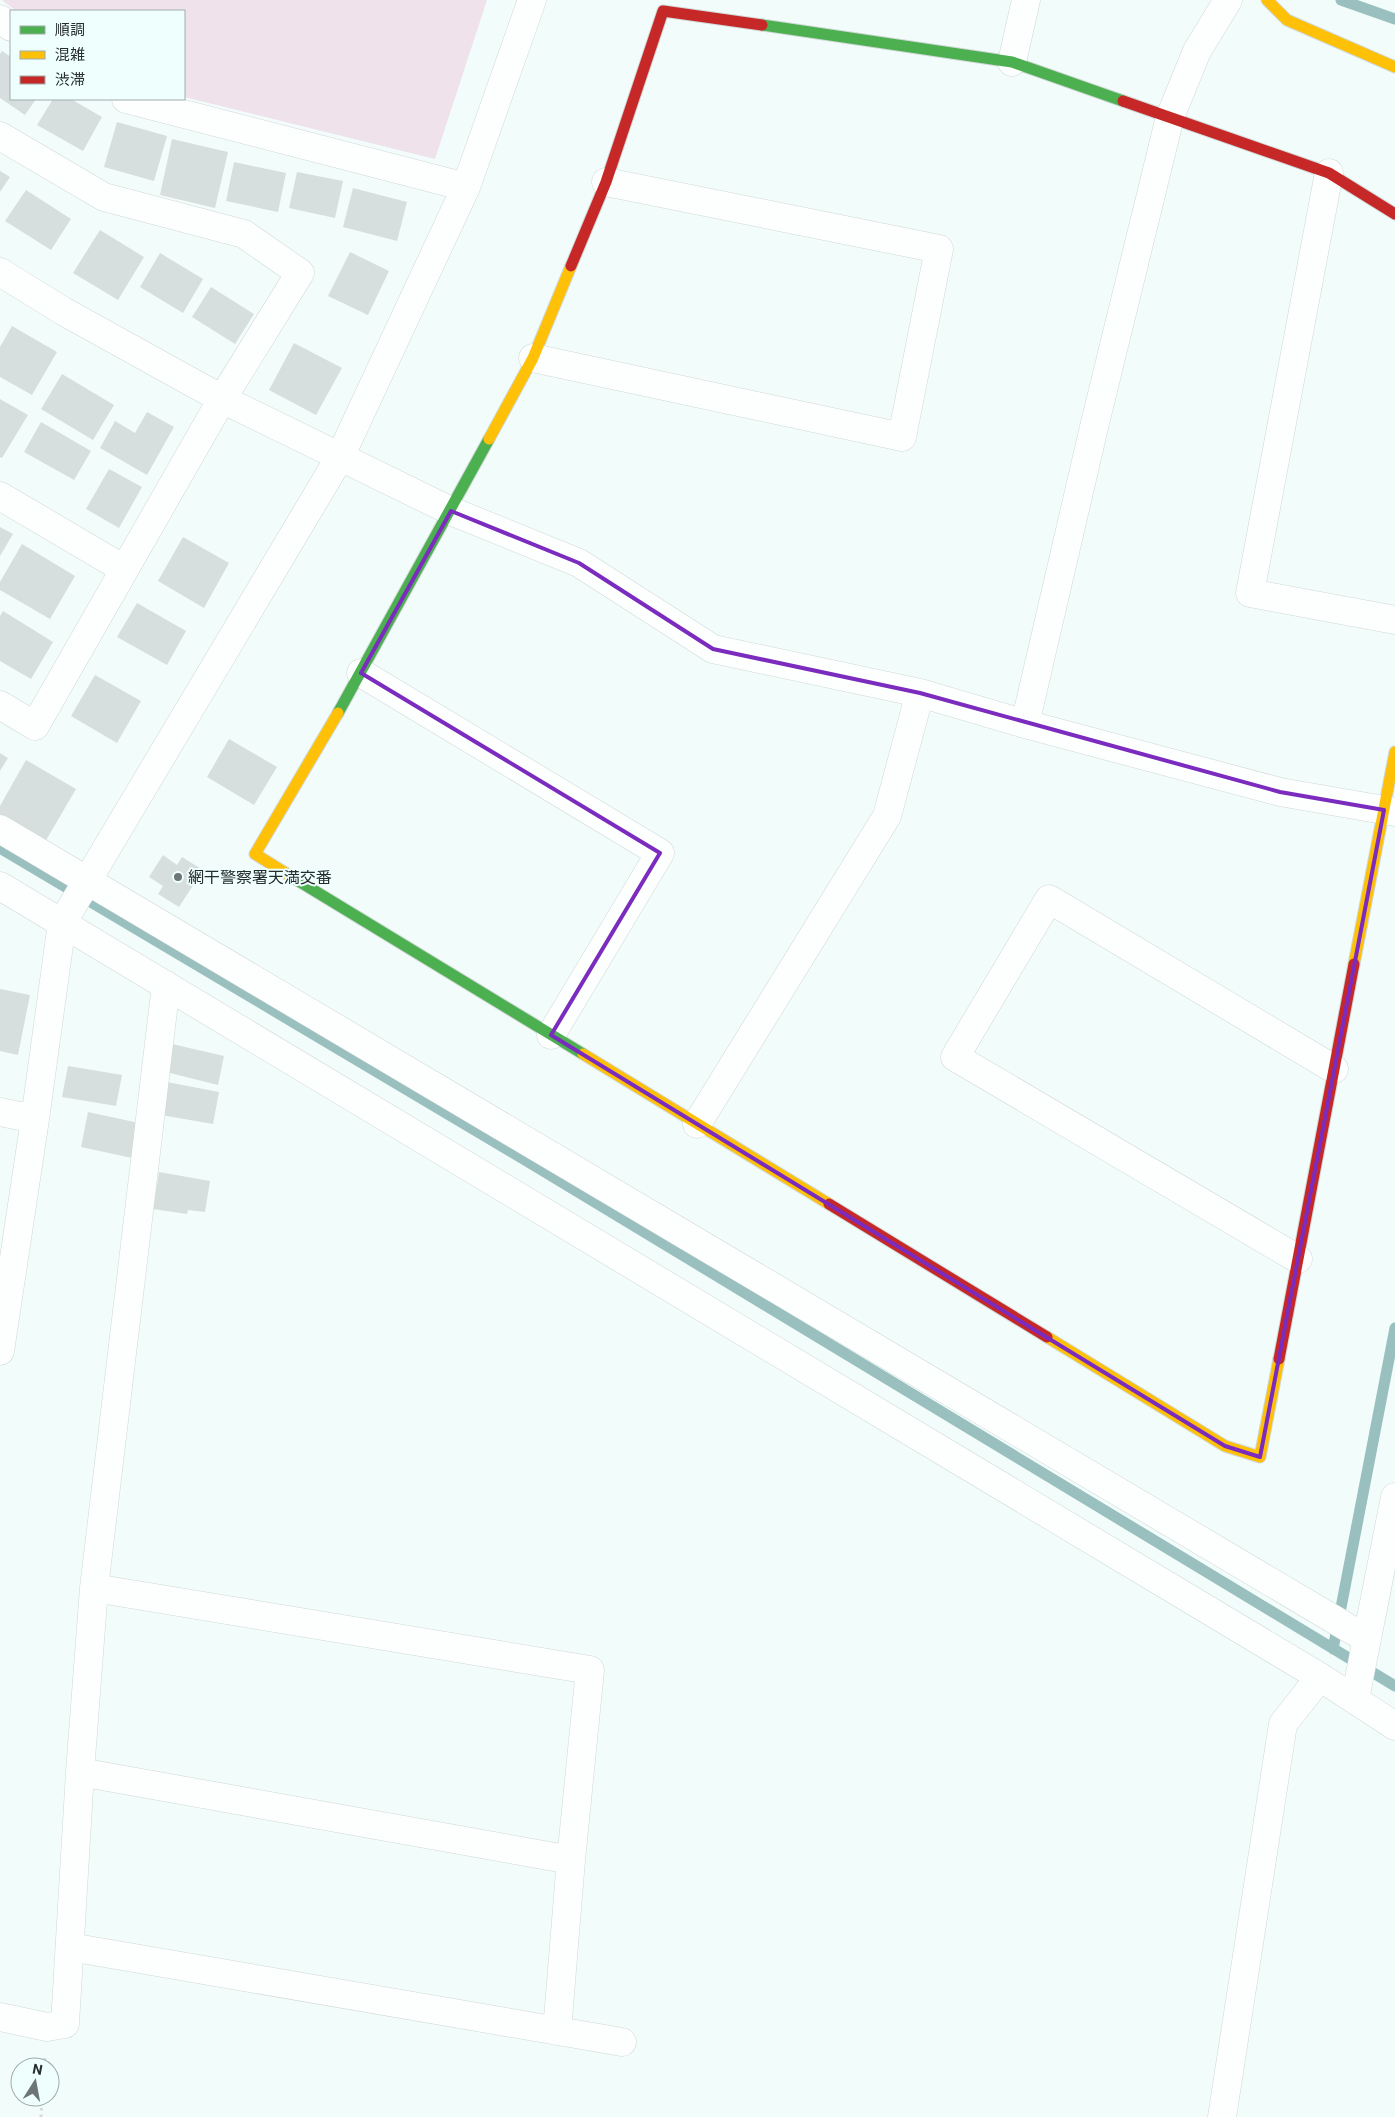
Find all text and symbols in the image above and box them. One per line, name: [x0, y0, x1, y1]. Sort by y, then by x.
legend: [10, 10, 185, 100]
text: 順調: [55, 21, 85, 39]
text: 混雑: [55, 46, 85, 64]
text: 渋滞: [55, 71, 85, 89]
place label: 網干警察署天満交番: [188, 868, 332, 887]
marker: 網干警察署天満交番: [172, 871, 184, 883]
north arrow: [10, 2057, 60, 2107]
text: N: [31, 2060, 44, 2078]

